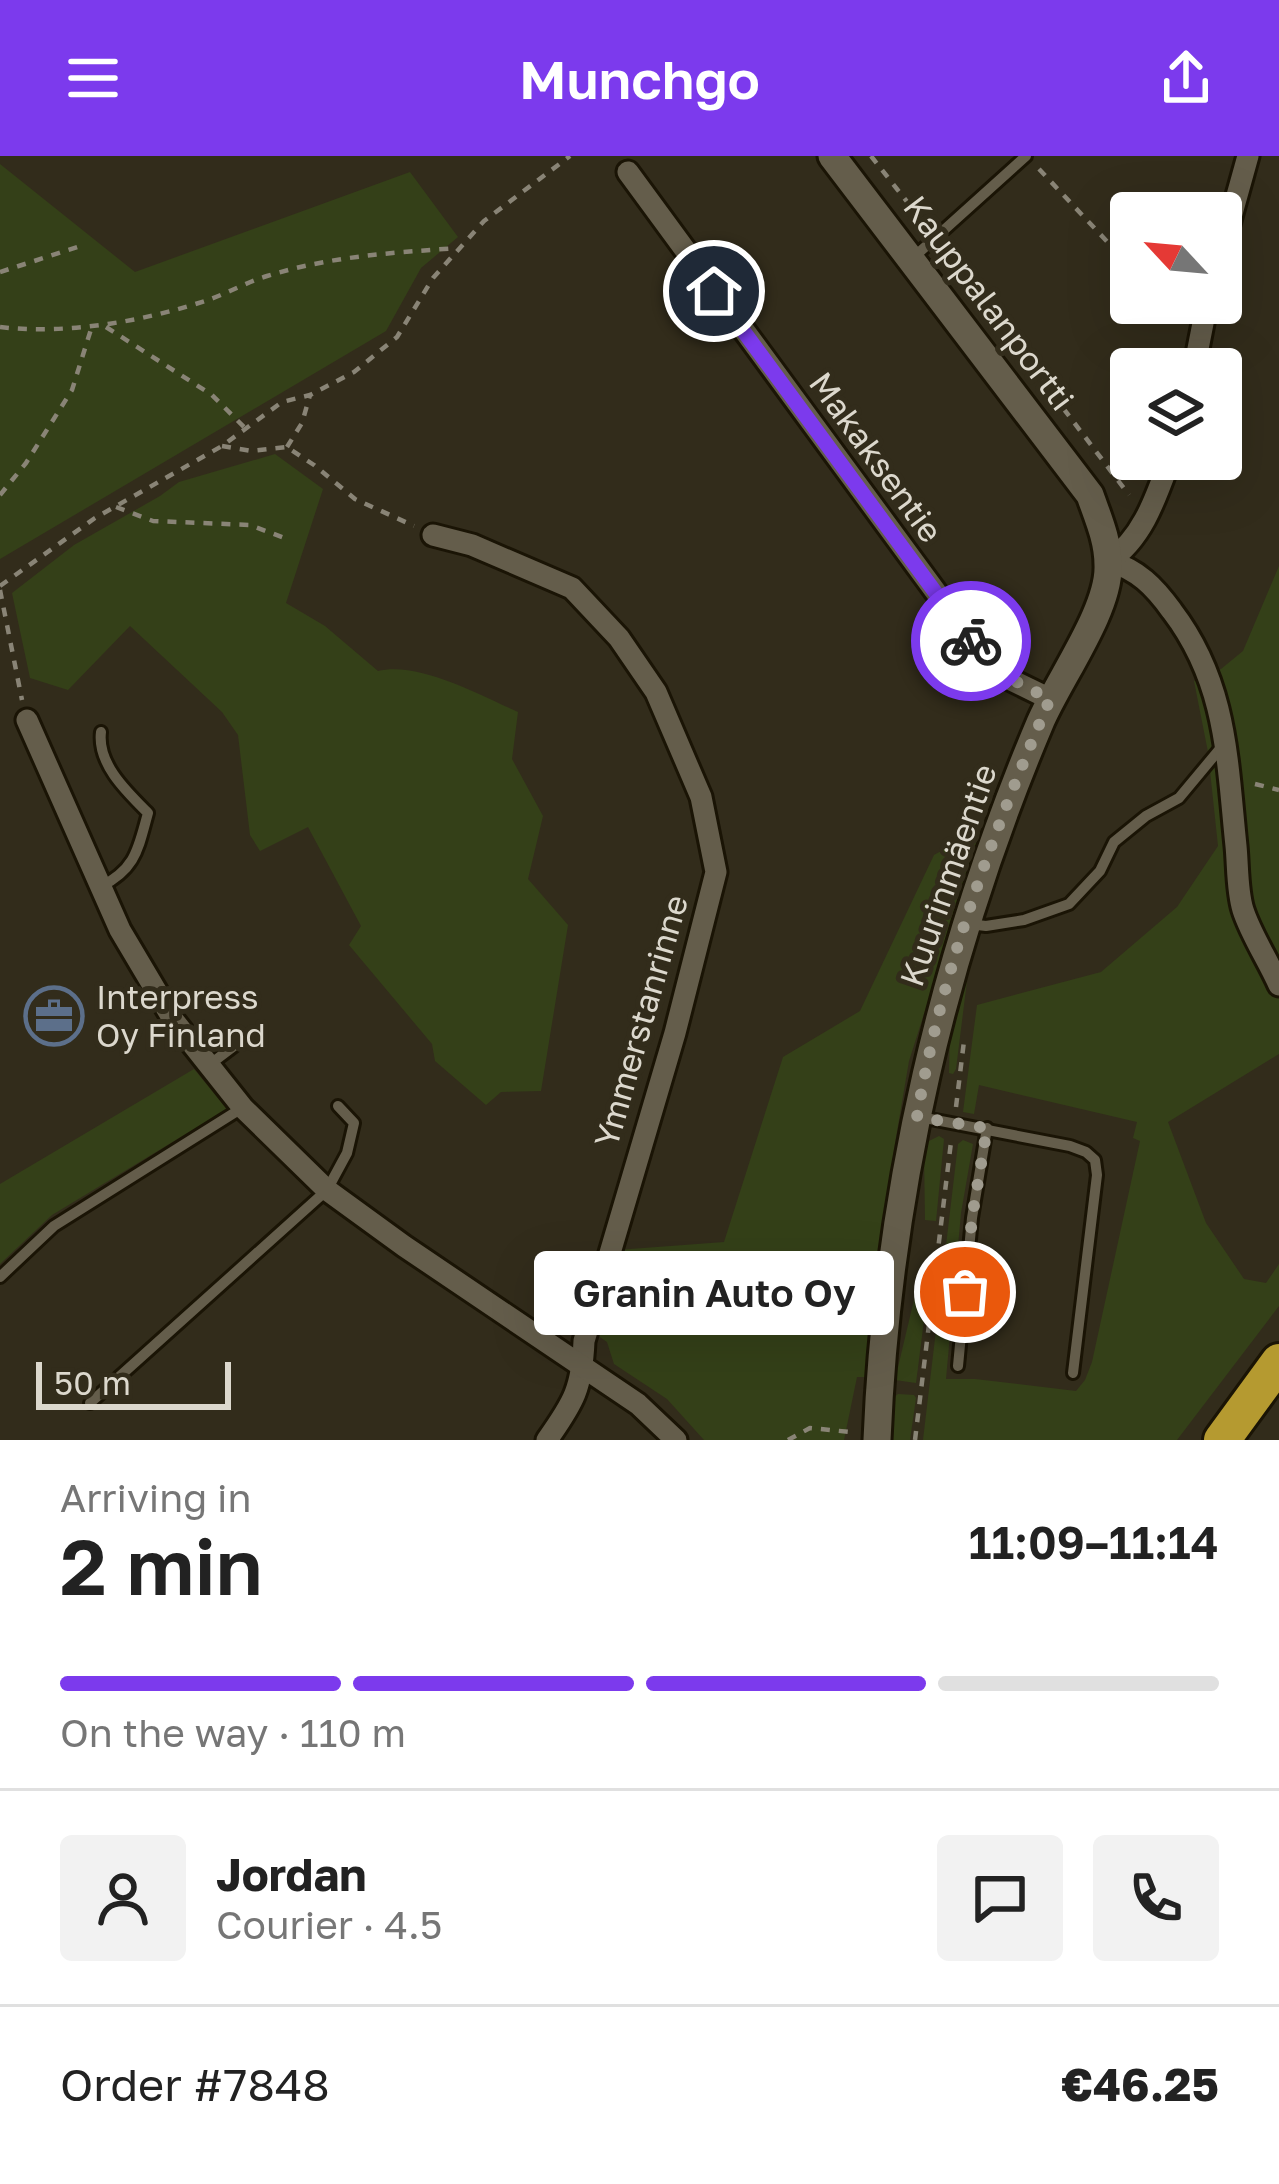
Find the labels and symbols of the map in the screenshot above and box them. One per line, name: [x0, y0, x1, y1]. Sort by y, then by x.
street label: Kauppalanportti: [896, 188, 1083, 418]
north arrow: [1110, 192, 1242, 324]
pin: [663, 240, 765, 342]
street label: Makaksentie: [802, 364, 951, 549]
courier: [911, 581, 1031, 701]
street label: Kuurinmäentie: [891, 759, 1004, 991]
street label: Ymmerstanrinne: [586, 890, 695, 1152]
place label: Interpress Oy Finland: [96, 977, 266, 1054]
office icon: Interpress Oy Finland: [23, 985, 85, 1047]
pin: [914, 1241, 1016, 1343]
callout: Granin Auto Oy: [533, 1250, 893, 1334]
scale bar: [36, 1356, 231, 1409]

